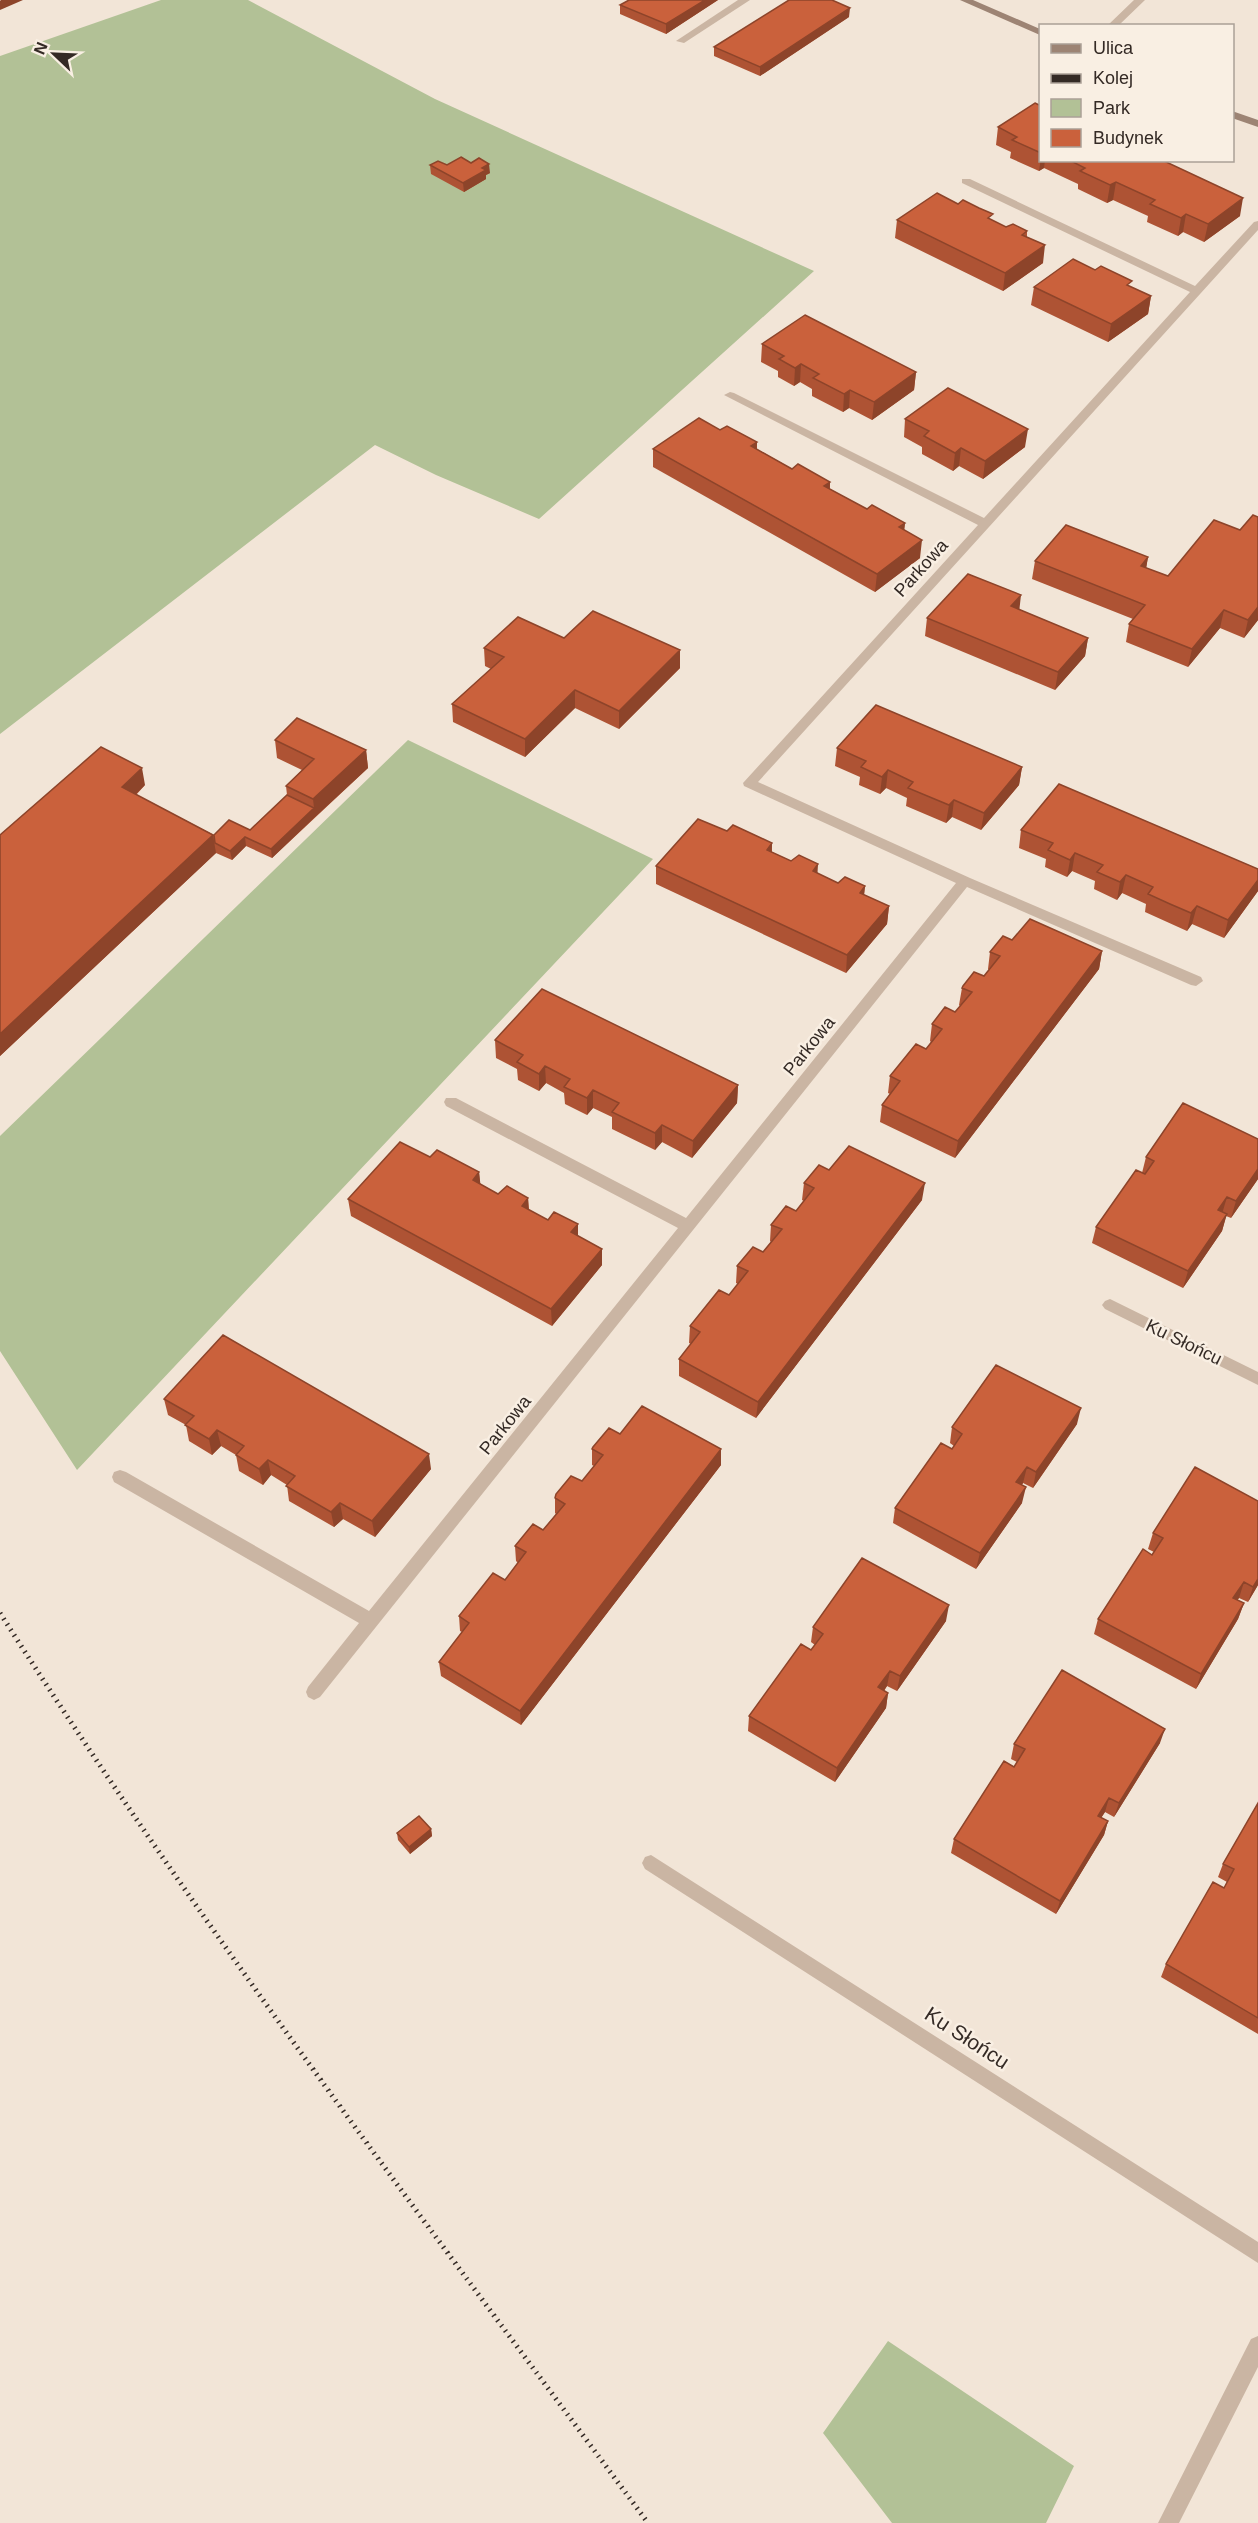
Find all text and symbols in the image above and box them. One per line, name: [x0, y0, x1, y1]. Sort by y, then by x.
north arrow: [24, 24, 84, 84]
legend: [1039, 24, 1234, 162]
text: Ulica: [1093, 38, 1134, 58]
text: N: [31, 40, 51, 57]
text: Kolej: [1093, 68, 1133, 88]
text: Park: [1093, 98, 1131, 118]
text: Budynek: [1093, 128, 1164, 148]
street label: Parkowa: [890, 535, 953, 601]
street label: Parkowa: [779, 1012, 839, 1080]
street label: Ku Słońcu: [1143, 1315, 1225, 1369]
street label: Parkowa: [475, 1391, 535, 1459]
street label: Ku Słońcu: [921, 2002, 1014, 2073]

